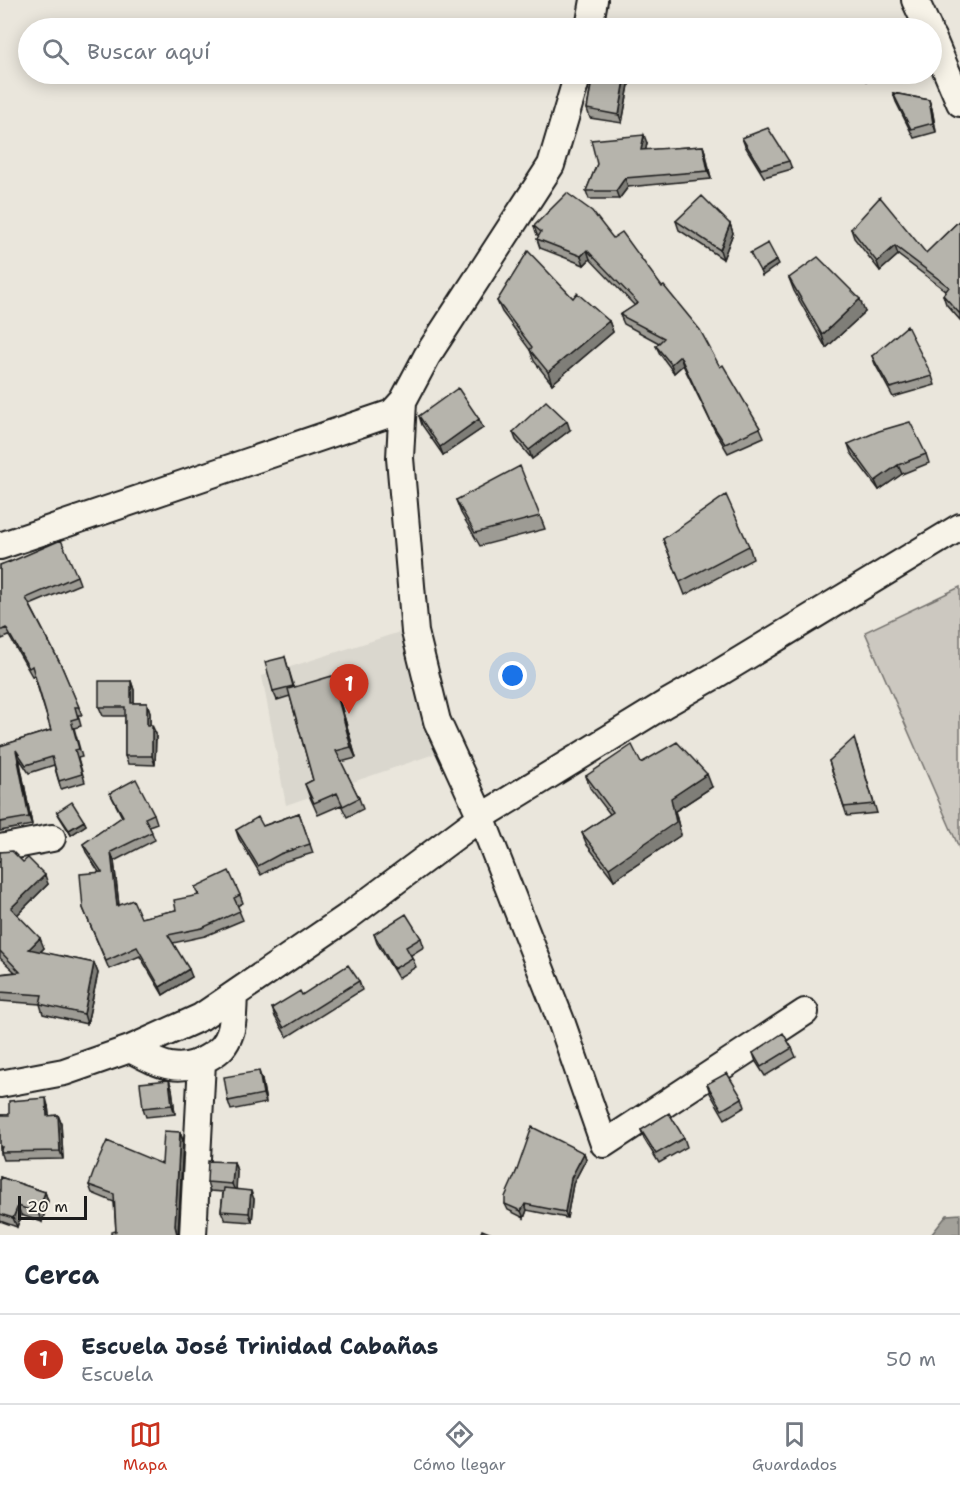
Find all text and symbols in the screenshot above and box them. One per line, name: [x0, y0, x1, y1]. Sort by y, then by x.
search box: [18, 18, 942, 84]
icon: search: [39, 35, 72, 68]
text: Buscar aquí: [87, 37, 210, 66]
your location: [498, 661, 527, 690]
pin: 1: [330, 664, 368, 714]
scale bar: [18, 1193, 87, 1220]
text: 20 m: [27, 1196, 68, 1217]
text: Cerca: [24, 1257, 99, 1292]
text: Escuela José Trinidad Cabañas: [81, 1332, 438, 1361]
text: 1: [39, 1346, 48, 1372]
text: 50 m: [886, 1346, 936, 1372]
text: Escuela: [81, 1361, 153, 1387]
tab: Mapa: [123, 1418, 167, 1475]
tab: Cómo llegar: [413, 1418, 506, 1475]
tab: Guardados: [752, 1418, 837, 1475]

